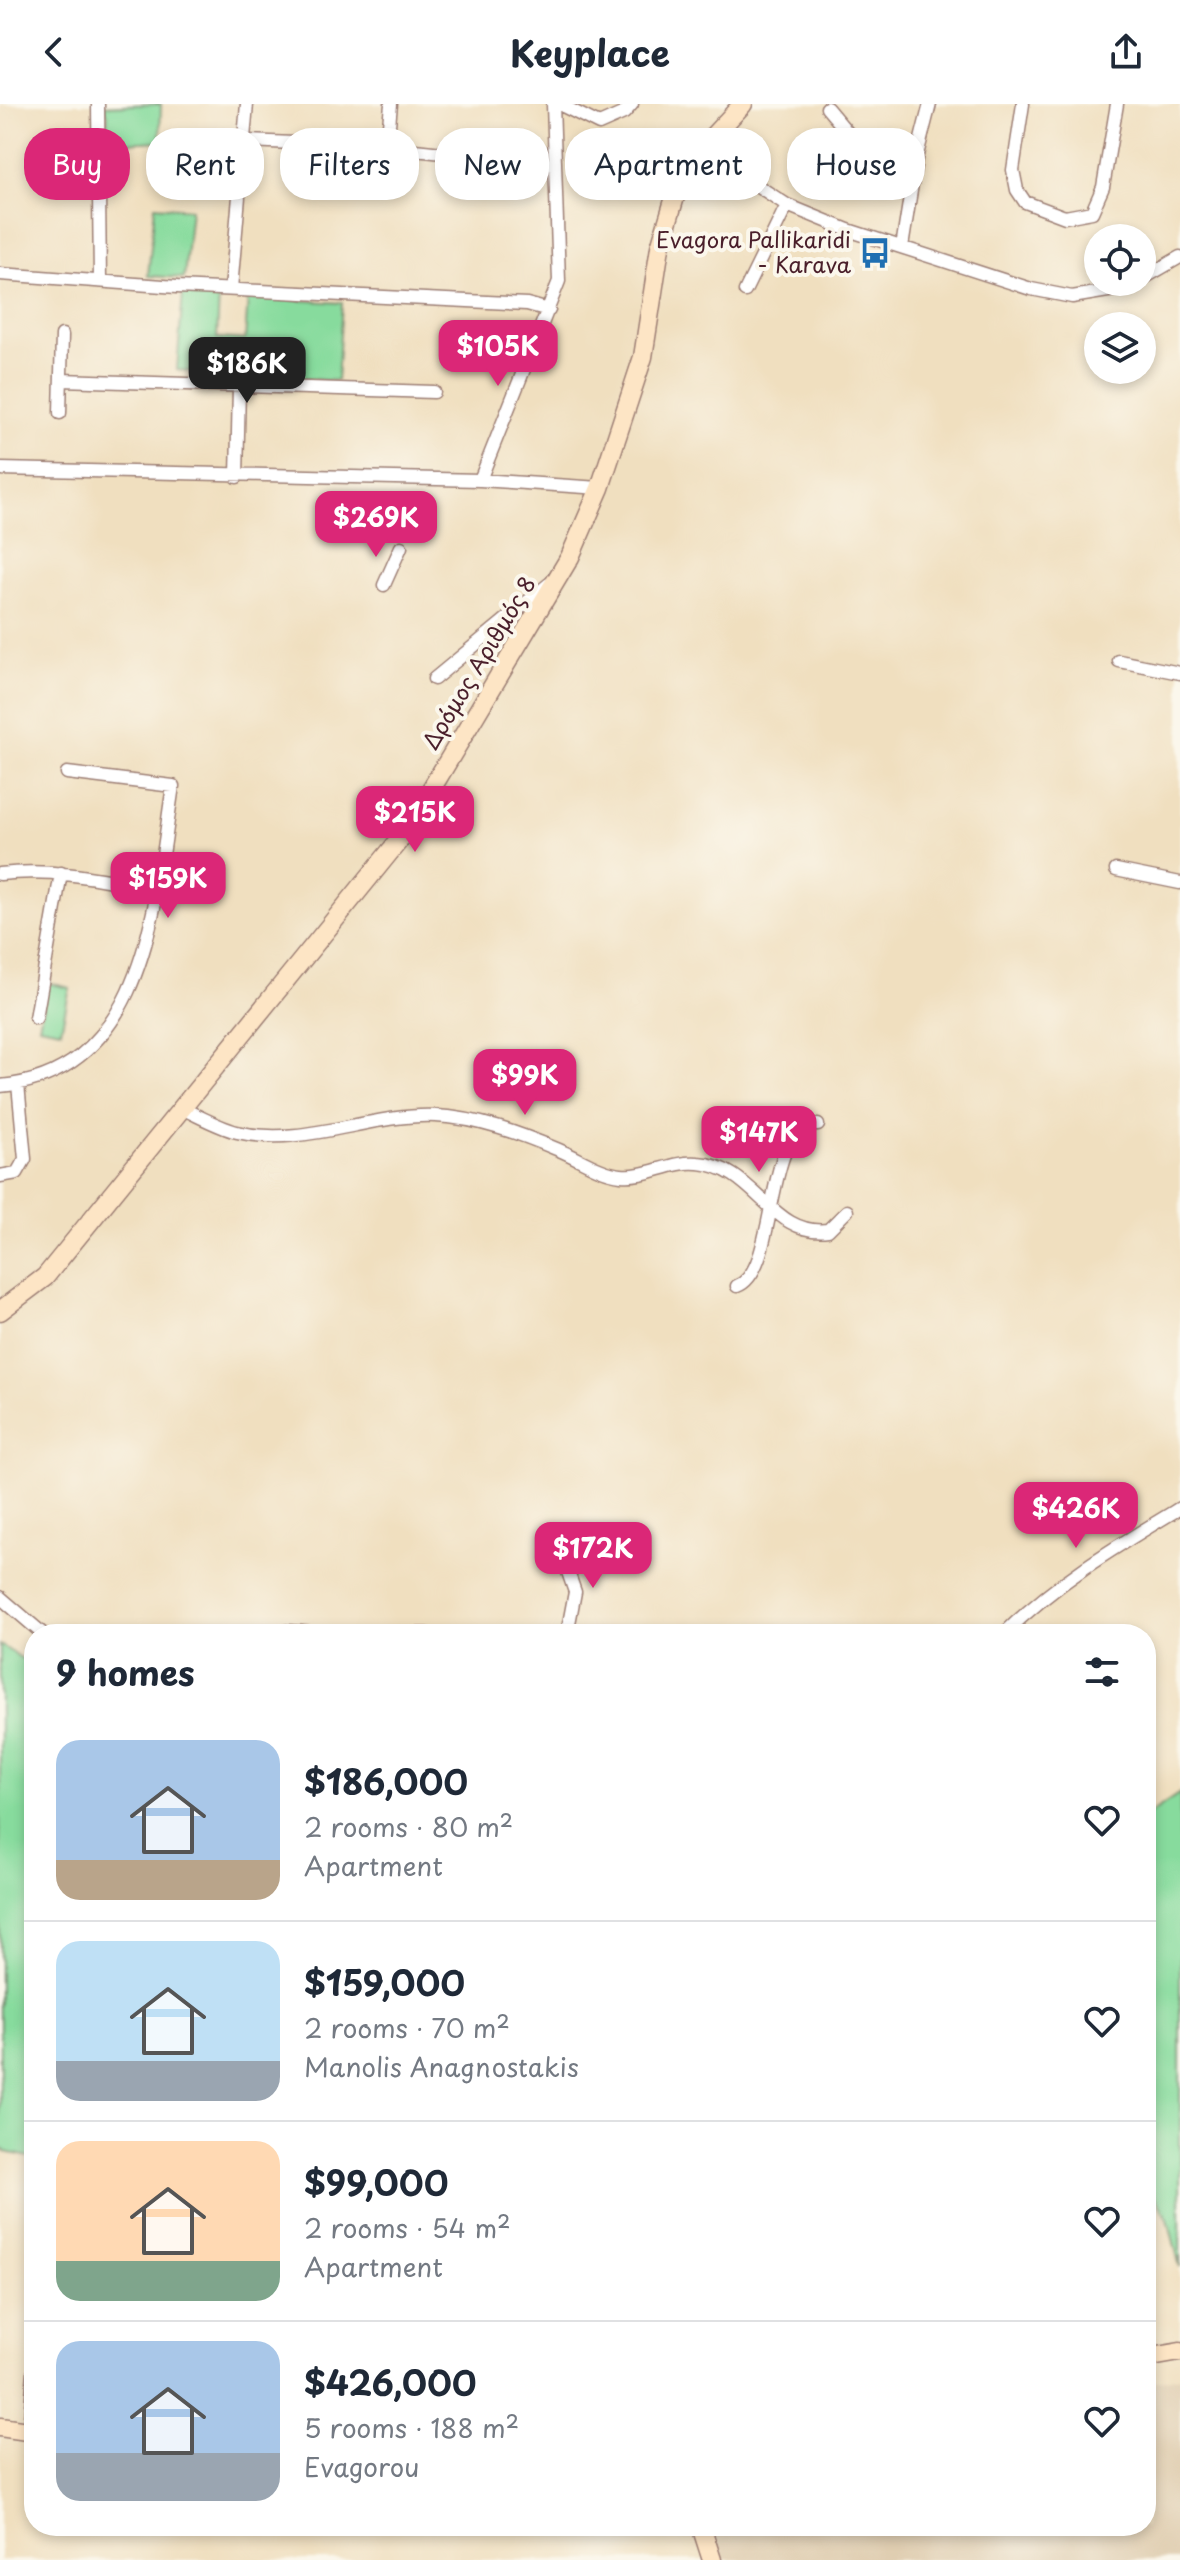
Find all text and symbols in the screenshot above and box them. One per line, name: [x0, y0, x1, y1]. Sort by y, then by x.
text: Keyplace: [510, 25, 670, 79]
icon: back: [32, 30, 76, 74]
icon: share: [1104, 30, 1148, 74]
chip: Buy: [24, 128, 130, 200]
chip: Rent: [146, 128, 264, 200]
chip: Filters: [280, 128, 419, 200]
chip: New: [435, 128, 549, 200]
chip: Apartment: [565, 128, 771, 200]
chip: House: [787, 128, 925, 200]
place label: Evagora Pallikaridi - Karava: [656, 222, 852, 280]
map controls: [1084, 224, 1156, 384]
button: locate: [1084, 224, 1156, 296]
bus stop icon: Evagora Pallikaridi - Karava: [858, 236, 892, 270]
button: layers: [1084, 312, 1156, 384]
pin: $105K: [442, 320, 554, 388]
text: $105K: [457, 326, 539, 365]
pin: $186K: [191, 337, 303, 405]
text: $186K: [207, 343, 287, 382]
pin: $269K: [320, 491, 432, 559]
text: $269K: [333, 497, 419, 536]
street label: Δρόμος Αριθμός 8: [413, 569, 543, 755]
pin: $215K: [359, 786, 471, 854]
text: $215K: [374, 792, 456, 831]
pin: $159K: [112, 852, 224, 920]
text: $159K: [129, 858, 207, 897]
pin: $99K: [478, 1049, 572, 1117]
text: $99K: [491, 1055, 559, 1094]
pin: $147K: [703, 1106, 815, 1174]
text: $147K: [720, 1112, 799, 1151]
pin: $426K: [1020, 1482, 1132, 1550]
text: $426K: [1032, 1488, 1120, 1527]
pin: $172K: [537, 1522, 649, 1590]
text: $172K: [553, 1528, 633, 1567]
text: 9 homes: [56, 1646, 195, 1698]
icon: filters: [1080, 1650, 1124, 1694]
text: $186,000: [304, 1755, 468, 1807]
icon: home: [120, 1772, 216, 1868]
icon: heart: [1080, 1798, 1124, 1842]
text: 2 rooms · 80 m²: [304, 1807, 513, 1846]
text: Apartment: [304, 1846, 443, 1885]
text: $159,000: [304, 1956, 465, 2008]
icon: home: [120, 1973, 216, 2069]
icon: heart: [1080, 1999, 1124, 2043]
text: 2 rooms · 70 m²: [304, 2008, 510, 2047]
text: Manolis Anagnostakis: [304, 2047, 579, 2086]
text: $99,000: [304, 2156, 448, 2208]
icon: home: [120, 2173, 216, 2269]
icon: heart: [1080, 2199, 1124, 2243]
text: 2 rooms · 54 m²: [304, 2208, 511, 2247]
text: Apartment: [304, 2247, 443, 2286]
text: $426,000: [304, 2356, 477, 2408]
icon: home: [120, 2373, 216, 2469]
icon: heart: [1080, 2399, 1124, 2443]
text: 5 rooms · 188 m²: [304, 2408, 519, 2447]
text: Evagorou: [304, 2447, 419, 2486]

